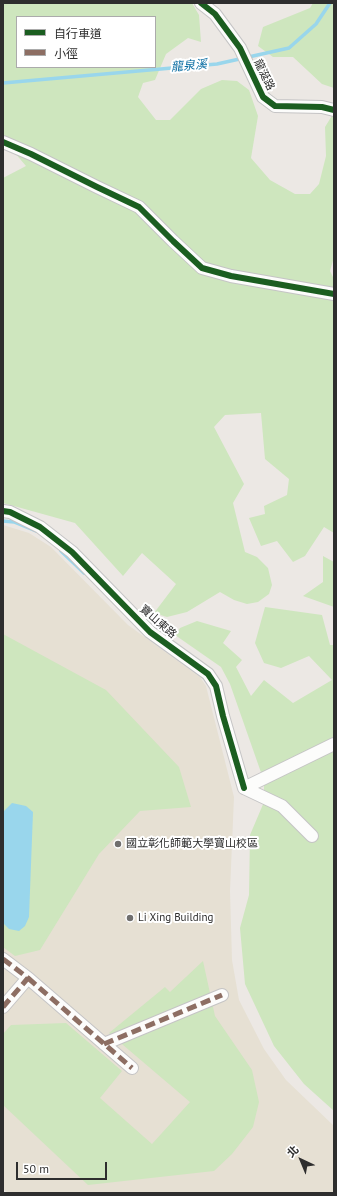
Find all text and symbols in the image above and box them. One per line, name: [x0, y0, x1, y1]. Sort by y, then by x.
legend: [16, 16, 156, 68]
text: 自行車道: [54, 26, 102, 41]
text: 小徑: [54, 46, 78, 61]
water label: 龍泉溪: [170, 57, 208, 75]
street label: 龍涎路: [251, 57, 277, 93]
street label: 寶山東路: [137, 603, 179, 641]
place label: 國立彰化師範大學寶山校區: [126, 837, 258, 851]
marker: 國立彰化師範大學寶山校區: [113, 839, 123, 849]
place label: Li Xing Building: [138, 911, 213, 925]
marker: Li Xing Building: [125, 913, 135, 923]
north arrow: [281, 1140, 321, 1180]
text: 北: [284, 1143, 301, 1160]
scale bar: [18, 1154, 109, 1180]
text: 50 m: [23, 1161, 49, 1176]

